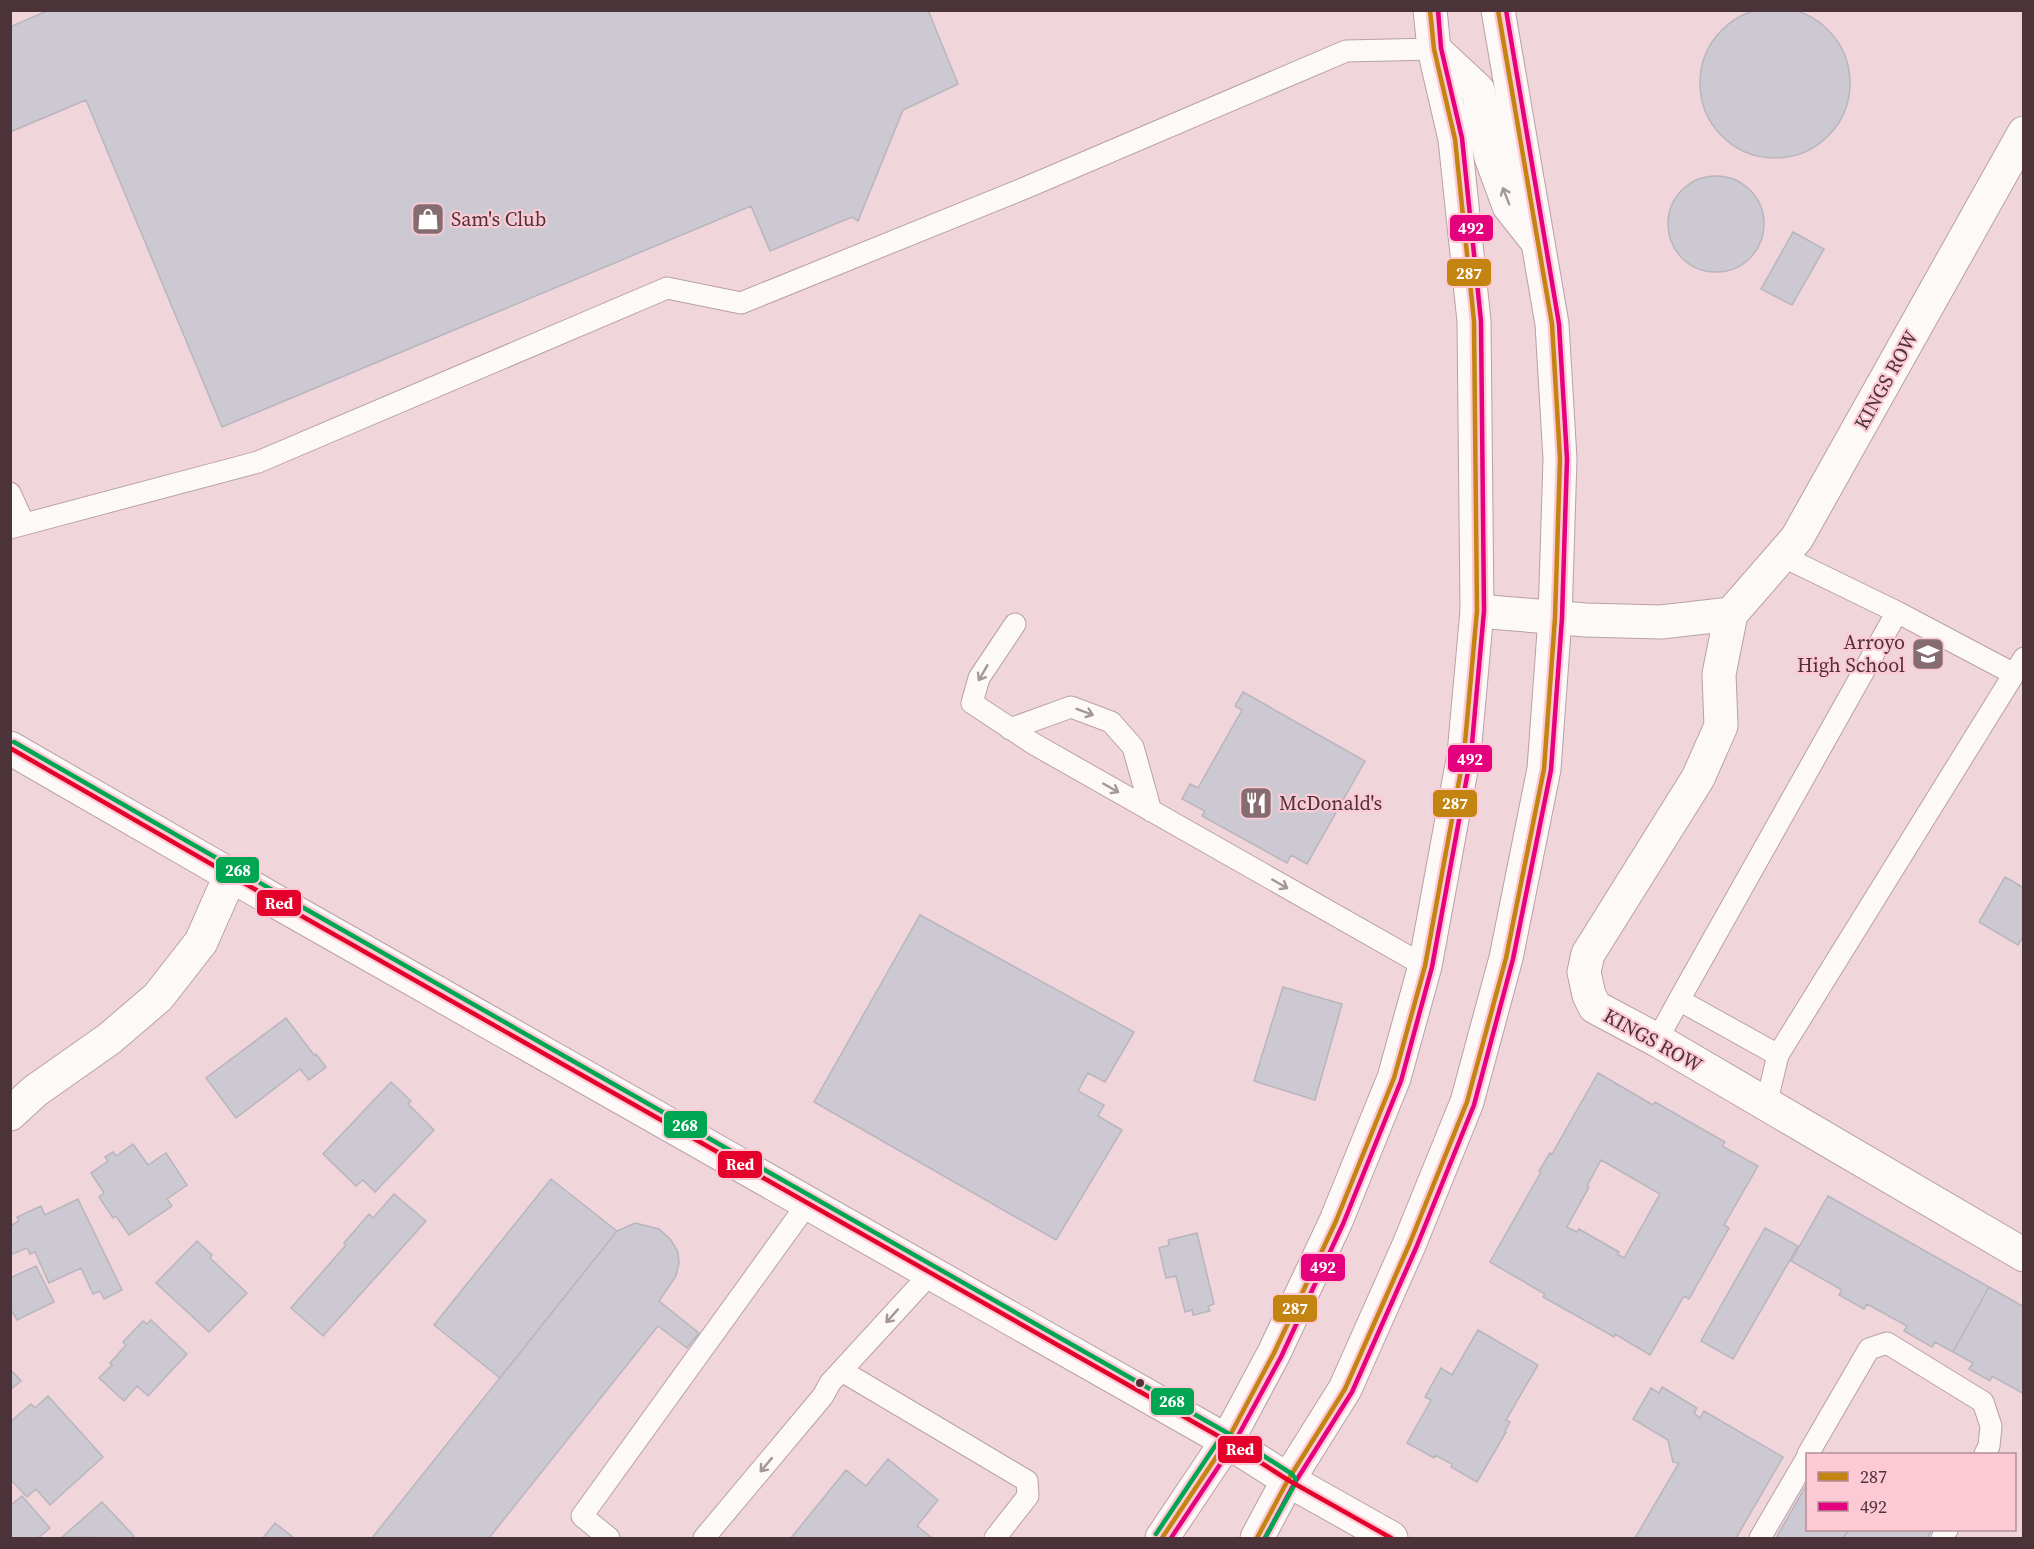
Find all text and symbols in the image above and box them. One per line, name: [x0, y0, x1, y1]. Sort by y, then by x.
one-way arrow: [1500, 188, 1511, 206]
shop icon: Sam's Club: [410, 201, 446, 237]
place label: Sam's Club: [451, 205, 546, 233]
line badge: 492: [1449, 214, 1494, 242]
text: 492: [1458, 217, 1484, 239]
line badge: 287: [1446, 258, 1492, 287]
text: 287: [1456, 262, 1482, 284]
street label: KINGS ROW: [1847, 325, 1925, 434]
place label: Arroyo High School: [1797, 628, 1905, 679]
school or university icon: Arroyo High School: [1910, 636, 1946, 672]
one-way arrow: [977, 664, 989, 681]
one-way arrow: [1075, 708, 1094, 719]
line badge: 492: [1447, 744, 1493, 773]
text: 492: [1457, 748, 1483, 770]
one-way arrow: [1102, 782, 1119, 794]
restaurant icon: McDonald's: [1238, 785, 1274, 821]
place label: McDonald's: [1279, 789, 1382, 817]
line badge: 287: [1432, 789, 1478, 818]
text: 287: [1442, 792, 1468, 814]
line badge: 268: [215, 856, 260, 884]
text: 268: [225, 859, 251, 881]
one-way arrow: [1271, 879, 1289, 890]
line badge: Red: [256, 889, 302, 917]
text: Red: [265, 892, 294, 914]
street label: KINGS ROW: [1599, 1001, 1708, 1079]
line badge: 268: [663, 1110, 708, 1139]
text: 268: [672, 1114, 698, 1136]
line badge: Red: [717, 1150, 763, 1179]
text: Red: [726, 1153, 755, 1175]
line badge: 492: [1300, 1253, 1346, 1282]
text: 492: [1310, 1256, 1336, 1278]
line badge: 287: [1272, 1294, 1318, 1323]
text: 287: [1282, 1297, 1308, 1319]
one-way arrow: [885, 1308, 899, 1323]
unlabelled marker: [1134, 1377, 1146, 1389]
line badge: 268: [1150, 1387, 1195, 1416]
text: 268: [1159, 1390, 1185, 1412]
line badge: Red: [1217, 1435, 1263, 1464]
text: Red: [1226, 1438, 1255, 1460]
legend: [1806, 1453, 2016, 1531]
one-way arrow: [759, 1456, 772, 1472]
text: 287: [1860, 1464, 1887, 1489]
text: 492: [1860, 1494, 1887, 1519]

